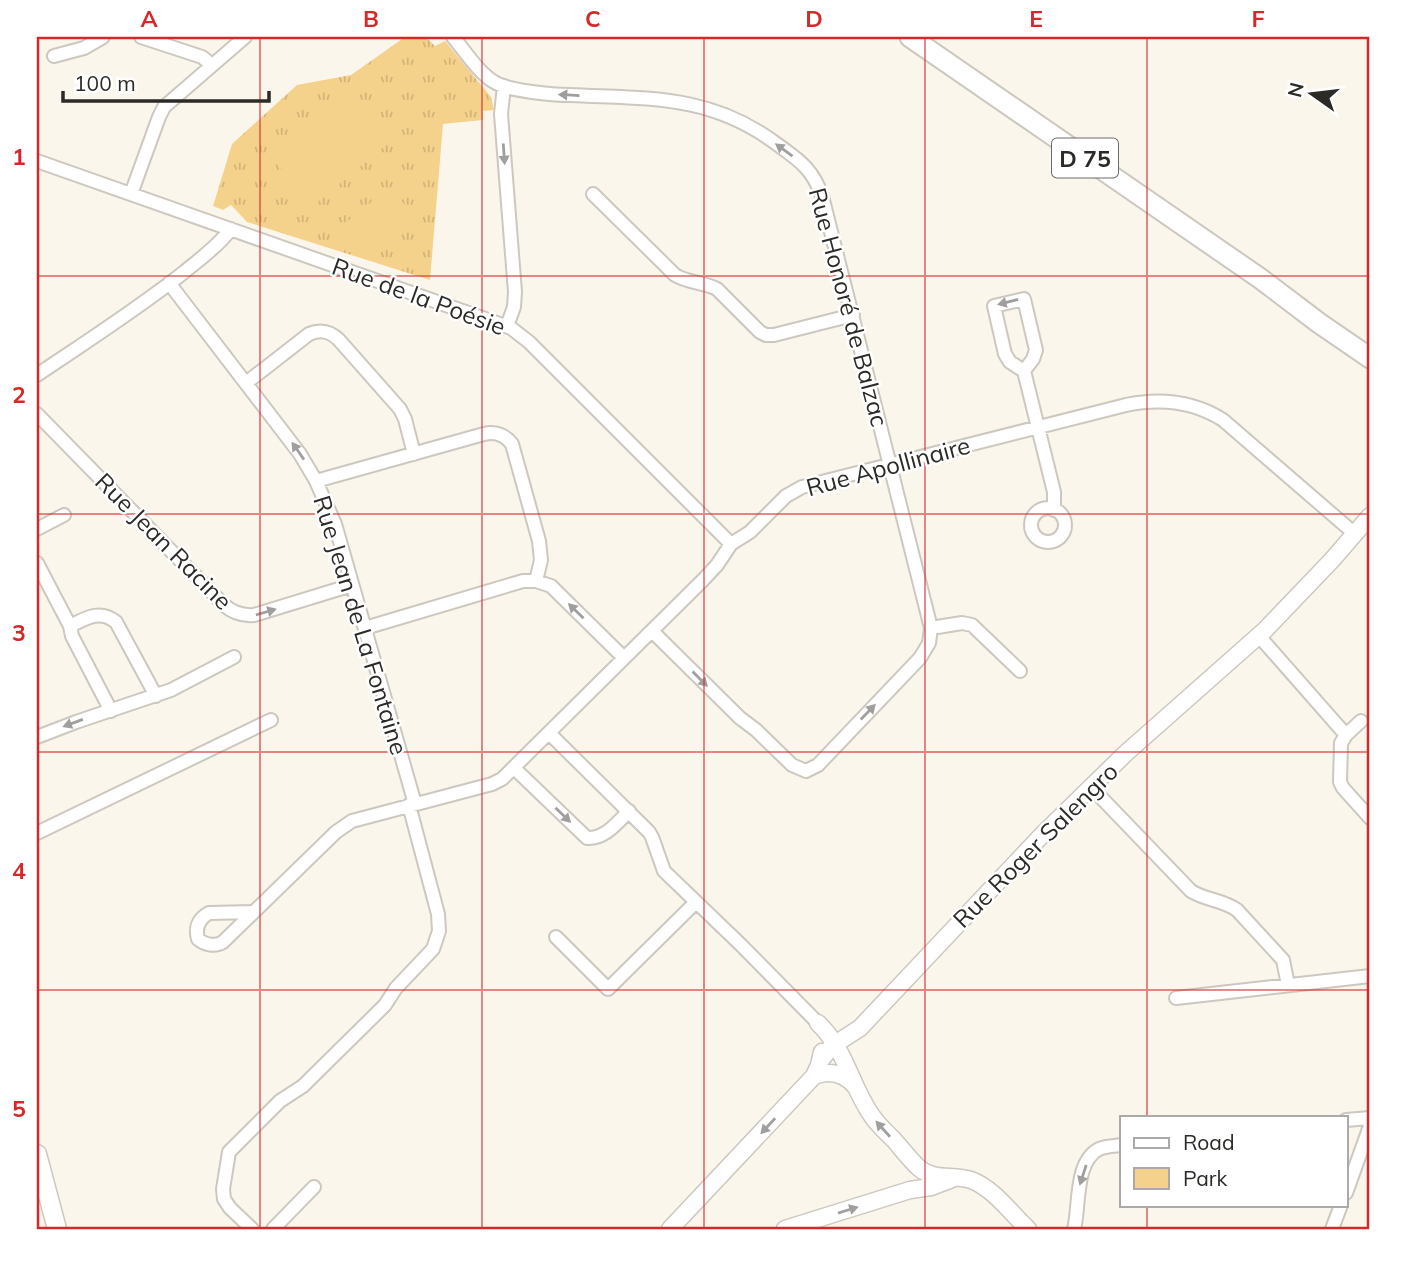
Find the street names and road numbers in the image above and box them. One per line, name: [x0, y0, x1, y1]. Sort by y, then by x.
road number: D 75: [1052, 139, 1118, 178]
street label: Rue Honoré de Balzac: [803, 184, 895, 430]
street label: Rue de la Poésie: [328, 251, 510, 341]
street label: Rue Apollinaire: [803, 430, 973, 502]
street label: Rue Jean Racine: [89, 466, 239, 616]
street label: Rue Jean de La Fontaine: [307, 492, 415, 758]
street label: Rue Roger Salengro: [946, 756, 1124, 934]

